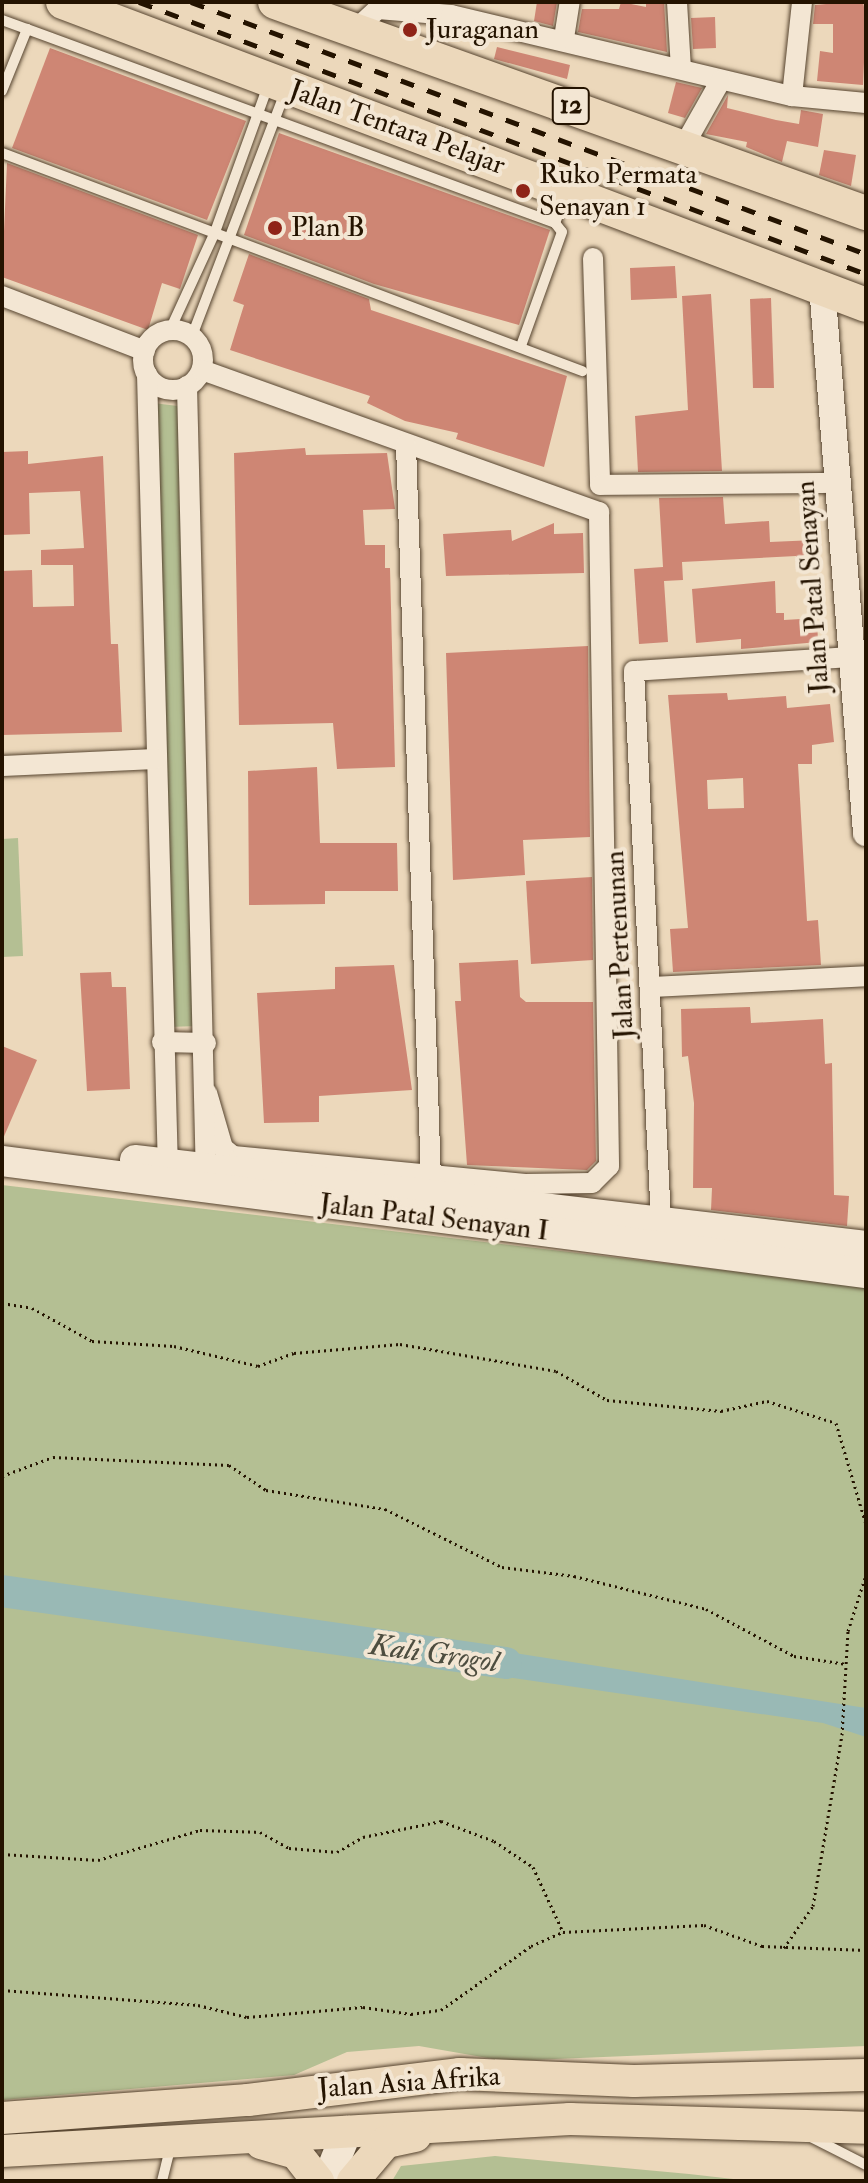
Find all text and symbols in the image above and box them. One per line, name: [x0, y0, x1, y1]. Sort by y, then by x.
place label: Juraganan: [426, 13, 539, 47]
marker: Juraganan: [401, 21, 419, 39]
street label: Jalan Tentara Pelajar: [284, 73, 510, 183]
road number: 12: [551, 84, 591, 128]
place label: Ruko Permata Senayan 1: [539, 158, 697, 224]
marker: Ruko Permata Senayan 1: [514, 182, 532, 200]
place label: Plan B: [291, 211, 365, 245]
marker: Plan B: [266, 219, 284, 237]
street label: Jalan Patal Senayan: [789, 479, 837, 695]
street label: Jalan Pertenunan: [598, 850, 642, 1040]
street label: Jalan Patal Senayan I: [318, 1187, 550, 1249]
water label: Kali Grogol: [367, 1627, 501, 1681]
street label: Jalan Asia Afrika: [317, 2060, 501, 2106]

